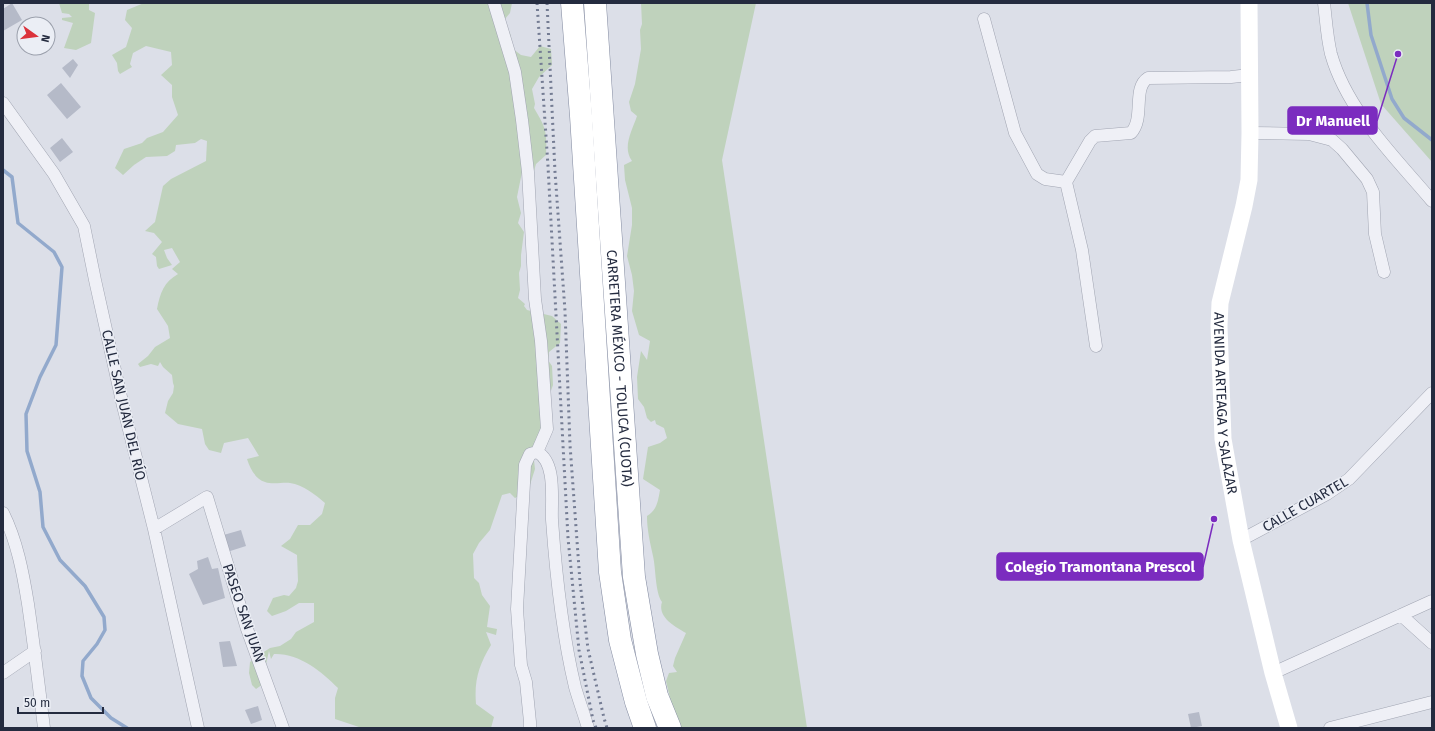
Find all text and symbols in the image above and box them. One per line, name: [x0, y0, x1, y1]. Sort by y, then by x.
north arrow: [16, 16, 56, 56]
text: N: [38, 33, 52, 43]
callout: Dr Manuell: [1288, 107, 1377, 134]
text: Dr Manuell: [1296, 112, 1370, 130]
street label: CARRETERA MÉXICO - TOLUCA (CUOTA): [603, 249, 636, 487]
street label: AVENIDA ARTEAGA Y SALAZAR: [1210, 312, 1241, 496]
street label: CALLE SAN JUAN DEL RÍO: [98, 328, 150, 482]
street label: CALLE CUARTEL: [1260, 473, 1351, 536]
callout: Colegio Tramontana Prescol: [997, 553, 1203, 580]
text: Colegio Tramontana Prescol: [1005, 558, 1196, 576]
street label: PASEO SAN JUAN: [219, 561, 268, 665]
scale bar: [18, 689, 103, 715]
text: 50 m: [24, 696, 50, 710]

